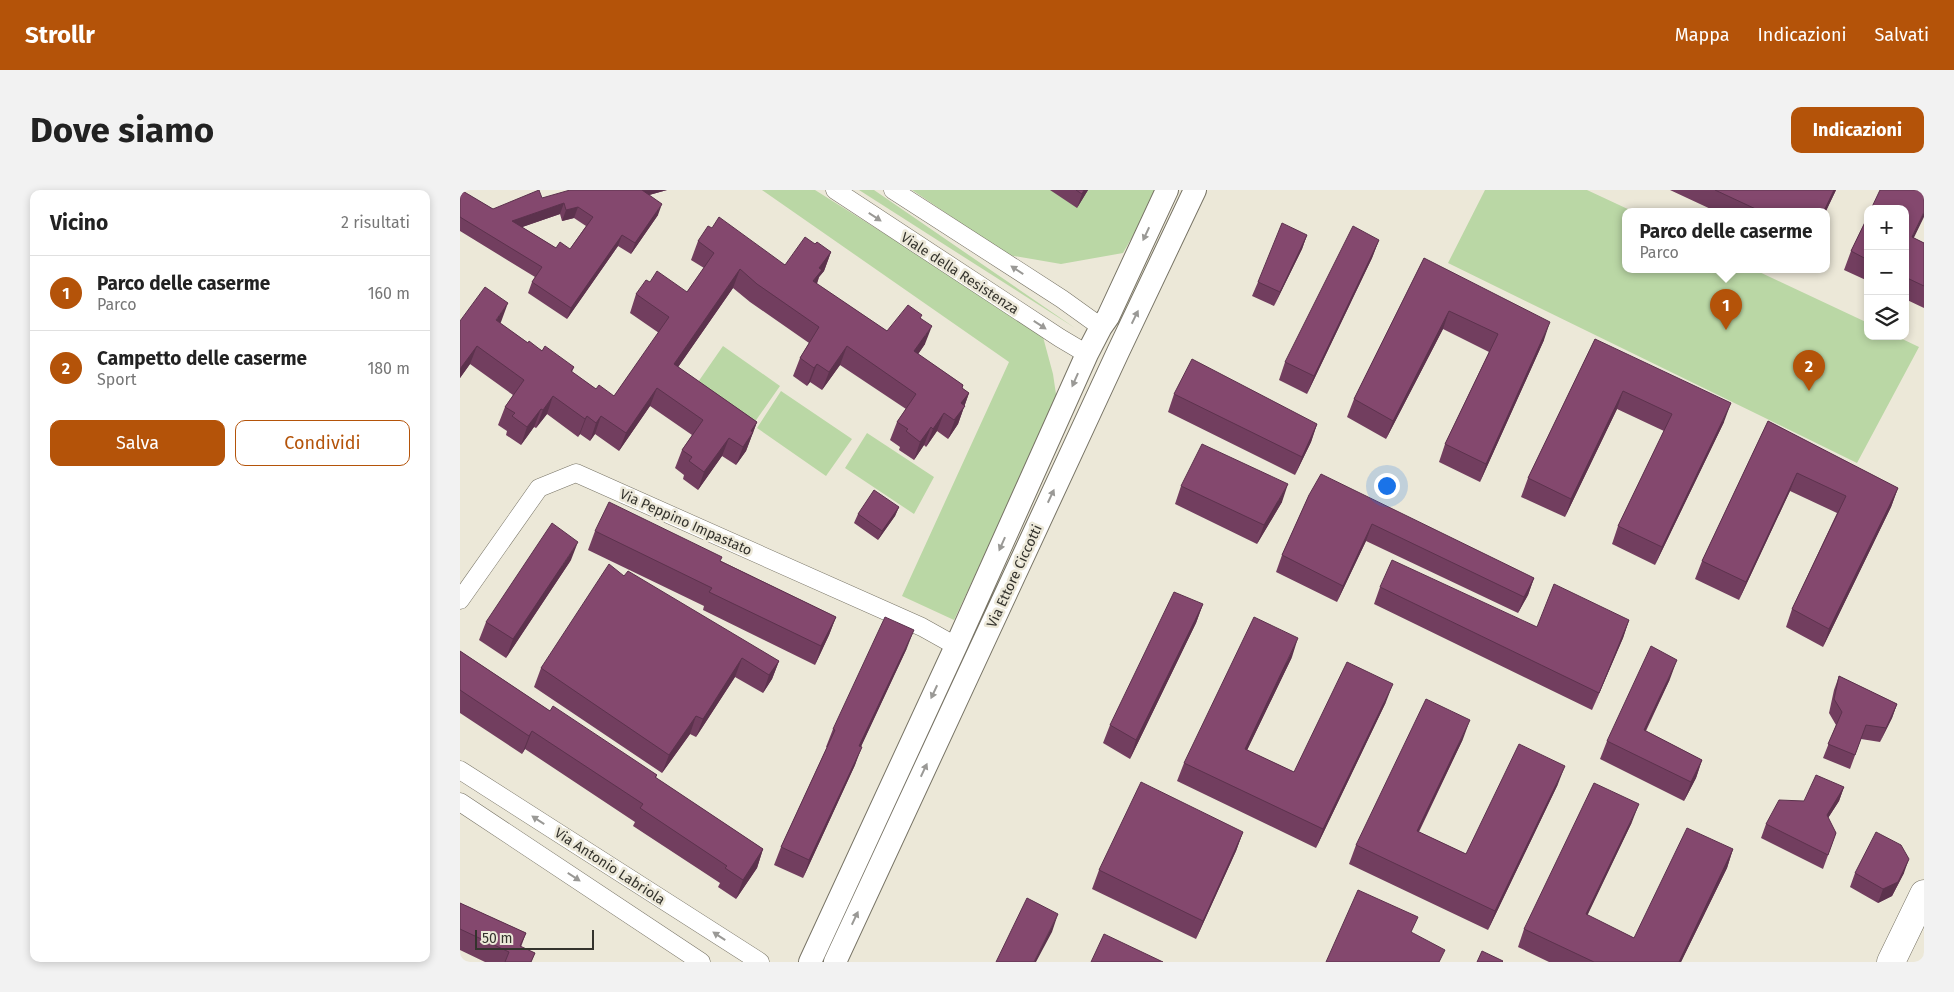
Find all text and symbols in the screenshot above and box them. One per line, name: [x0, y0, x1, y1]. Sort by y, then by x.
text: Strollr: [25, 21, 95, 49]
text: Mappa: [1675, 24, 1730, 46]
text: Indicazioni: [1758, 24, 1847, 46]
text: Salvati: [1875, 24, 1929, 46]
button: Indicazioni: [1791, 107, 1924, 153]
text: Dove siamo: [30, 109, 214, 151]
map controls: [1864, 205, 1909, 340]
button: +: [1864, 205, 1909, 250]
popup: [1622, 208, 1830, 273]
text: Vicino: [50, 210, 108, 236]
one-way arrow: [869, 212, 882, 222]
text: 2 risultati: [341, 213, 410, 232]
text: Parco delle caserme: [1639, 220, 1813, 243]
one-way arrow: [1142, 227, 1150, 241]
street label: Viale della Resistenza: [898, 229, 1022, 318]
text: Parco: [1639, 243, 1679, 262]
button: −: [1864, 250, 1909, 295]
one-way arrow: [1010, 266, 1024, 275]
text: Parco delle caserme: [97, 272, 270, 295]
text: 1: [62, 284, 70, 303]
text: 160 m: [368, 284, 410, 303]
pin: 1: [1710, 289, 1742, 330]
text: Parco: [97, 295, 137, 314]
button: layers: [1864, 295, 1909, 340]
one-way arrow: [1131, 310, 1139, 324]
one-way arrow: [1034, 320, 1047, 330]
text: Campetto delle caserme: [97, 347, 307, 370]
pin: 2: [1793, 350, 1825, 391]
text: 2: [62, 359, 70, 378]
text: 180 m: [367, 359, 410, 378]
text: Sport: [97, 370, 137, 389]
one-way arrow: [1071, 373, 1079, 387]
button: Salva: [50, 420, 225, 466]
button: Condividi: [235, 420, 410, 466]
your location: [1374, 473, 1400, 499]
street label: Via Peppino Impastato: [617, 486, 755, 559]
one-way arrow: [1047, 489, 1055, 503]
street label: Via Ettore Ciccotti: [983, 522, 1046, 630]
one-way arrow: [997, 537, 1005, 551]
one-way arrow: [930, 685, 938, 699]
one-way arrow: [920, 763, 928, 777]
one-way arrow: [531, 815, 544, 824]
street label: Via Antonio Labriola: [551, 824, 668, 908]
one-way arrow: [567, 873, 580, 882]
one-way arrow: [852, 911, 860, 925]
scale bar: [475, 927, 594, 950]
text: 50 m: [482, 930, 513, 947]
one-way arrow: [712, 931, 725, 940]

